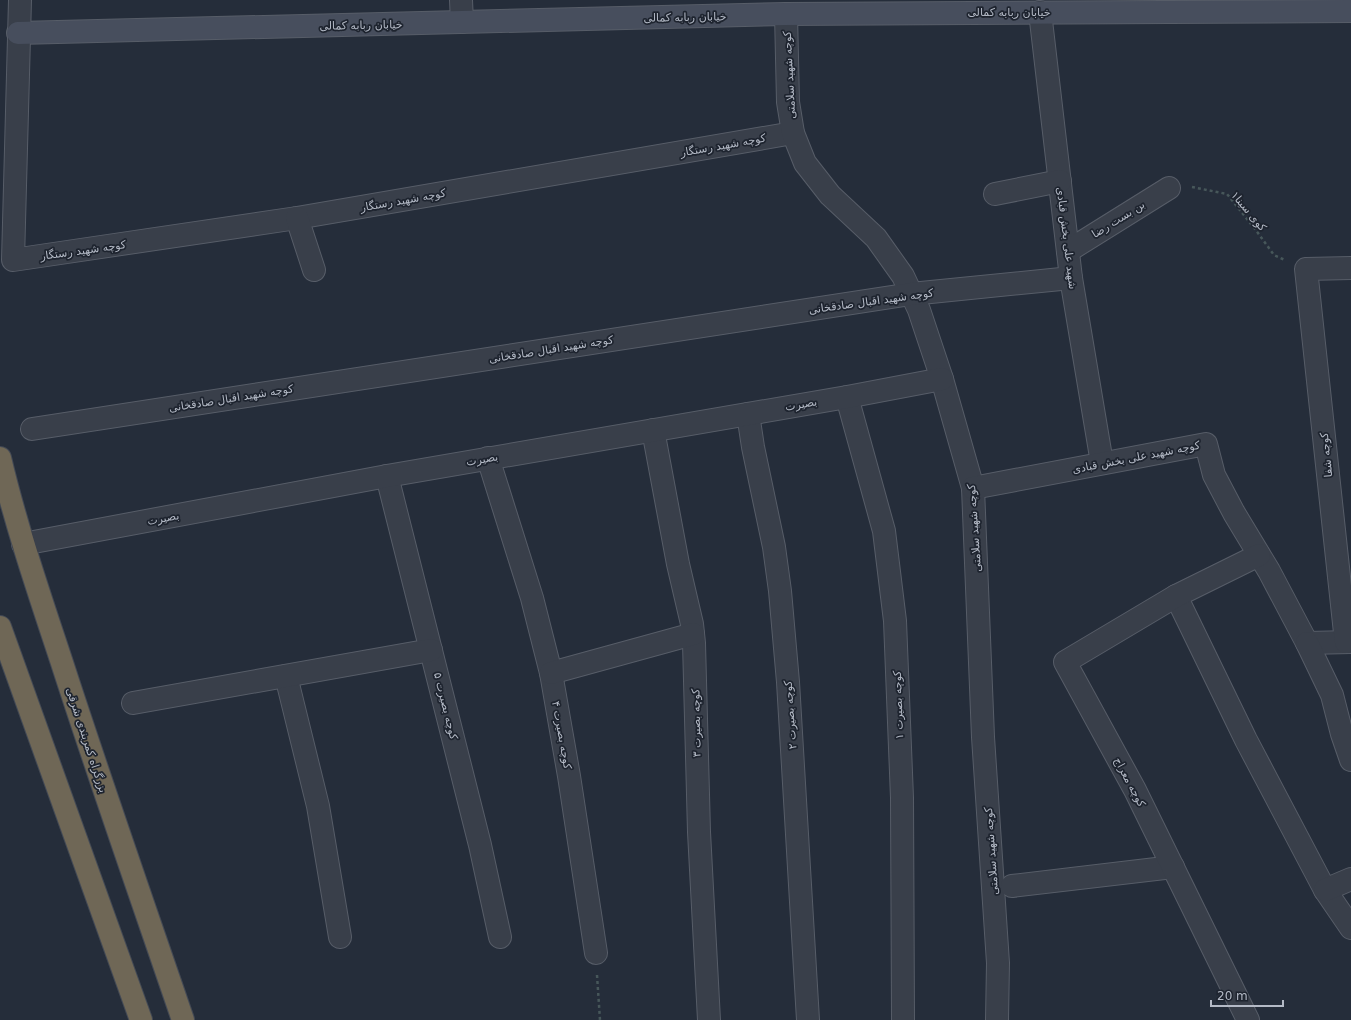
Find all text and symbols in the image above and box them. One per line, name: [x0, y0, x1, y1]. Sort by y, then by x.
street label: خیابان ربابه کمالی: [967, 6, 1051, 19]
street label: خیابان ربابه کمالی: [643, 10, 727, 25]
street label: خیابان ربابه کمالی: [319, 18, 403, 33]
street label: کوچه شهید سلامتی: [781, 30, 798, 119]
street label: کوچه شهید رستگار: [678, 131, 768, 160]
street label: کوچه شهید رستگار: [358, 186, 448, 215]
street label: شهید علی بخش قبادی: [1054, 186, 1079, 290]
street label: کوی سینا۱: [1228, 189, 1270, 235]
street label: بن بست رضا: [1089, 198, 1147, 241]
street label: کوچه شهید رستگار: [38, 238, 128, 263]
street label: کوچه شهید اقبال صادقخانی: [808, 286, 935, 317]
street label: کوچه شهید اقبال صادقخانی: [488, 333, 615, 366]
street label: کوچه شهید اقبال صادقخانی: [168, 382, 295, 415]
street label: بصیرت: [784, 395, 818, 414]
street label: کوچه شفا: [1318, 431, 1335, 478]
street label: کوچه شهید علی بخش قبادی: [1071, 439, 1202, 476]
street label: بصیرت: [465, 450, 499, 469]
street label: کوچه شهید سلامتی: [965, 483, 984, 572]
street label: بصیرت: [146, 509, 180, 528]
street label: کوچه بصیرت ۱: [891, 670, 906, 740]
street label: کوچه بصیرت ۵: [431, 671, 460, 742]
street label: کوچه بصیرت ۲: [782, 679, 799, 750]
street label: بزرگراه کمربندی شرقی: [63, 686, 110, 794]
street label: کوچه بصیرت ۳: [689, 688, 704, 758]
street label: کوچه بصیرت ۴: [549, 700, 574, 771]
street label: کوچه معراج: [1111, 755, 1148, 810]
street label: کوچه شهید سلامتی: [982, 806, 1001, 895]
scale bar: [1211, 982, 1283, 1008]
text: 20 m: [1217, 989, 1248, 1003]

